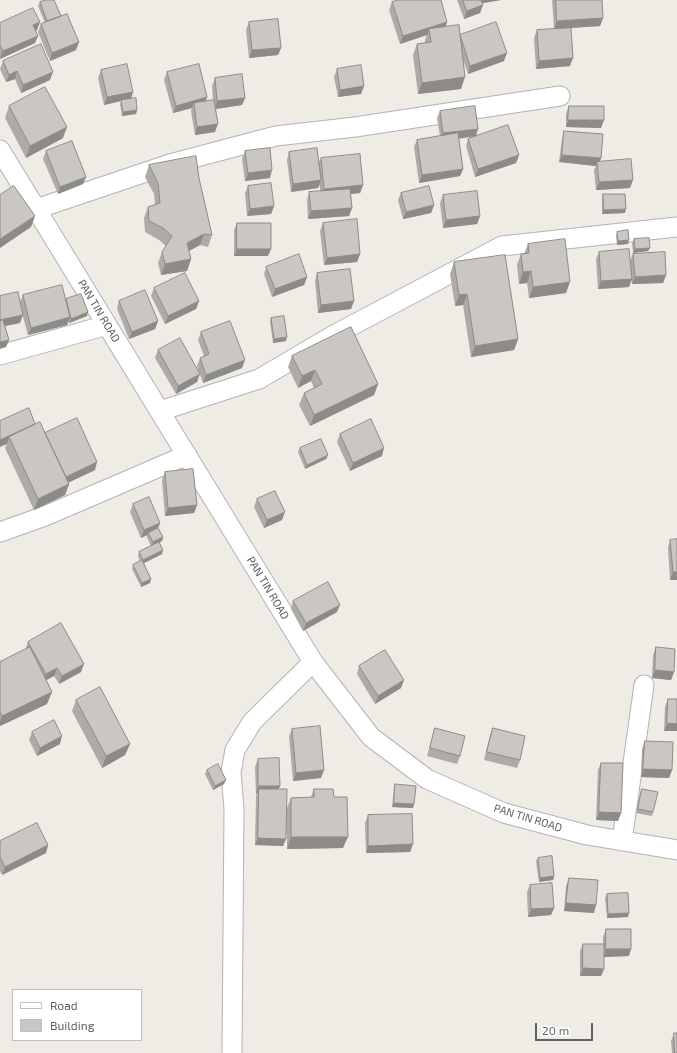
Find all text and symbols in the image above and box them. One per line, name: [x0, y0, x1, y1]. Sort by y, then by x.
street label: PAN TIN ROAD: [75, 277, 123, 345]
street label: PAN TIN ROAD: [244, 554, 292, 622]
street label: PAN TIN ROAD: [492, 801, 564, 835]
legend: [12, 989, 142, 1041]
text: Road: [50, 998, 78, 1012]
scale bar: [537, 1015, 595, 1041]
text: Building: [50, 1018, 94, 1032]
text: 20 m: [542, 1023, 569, 1037]

